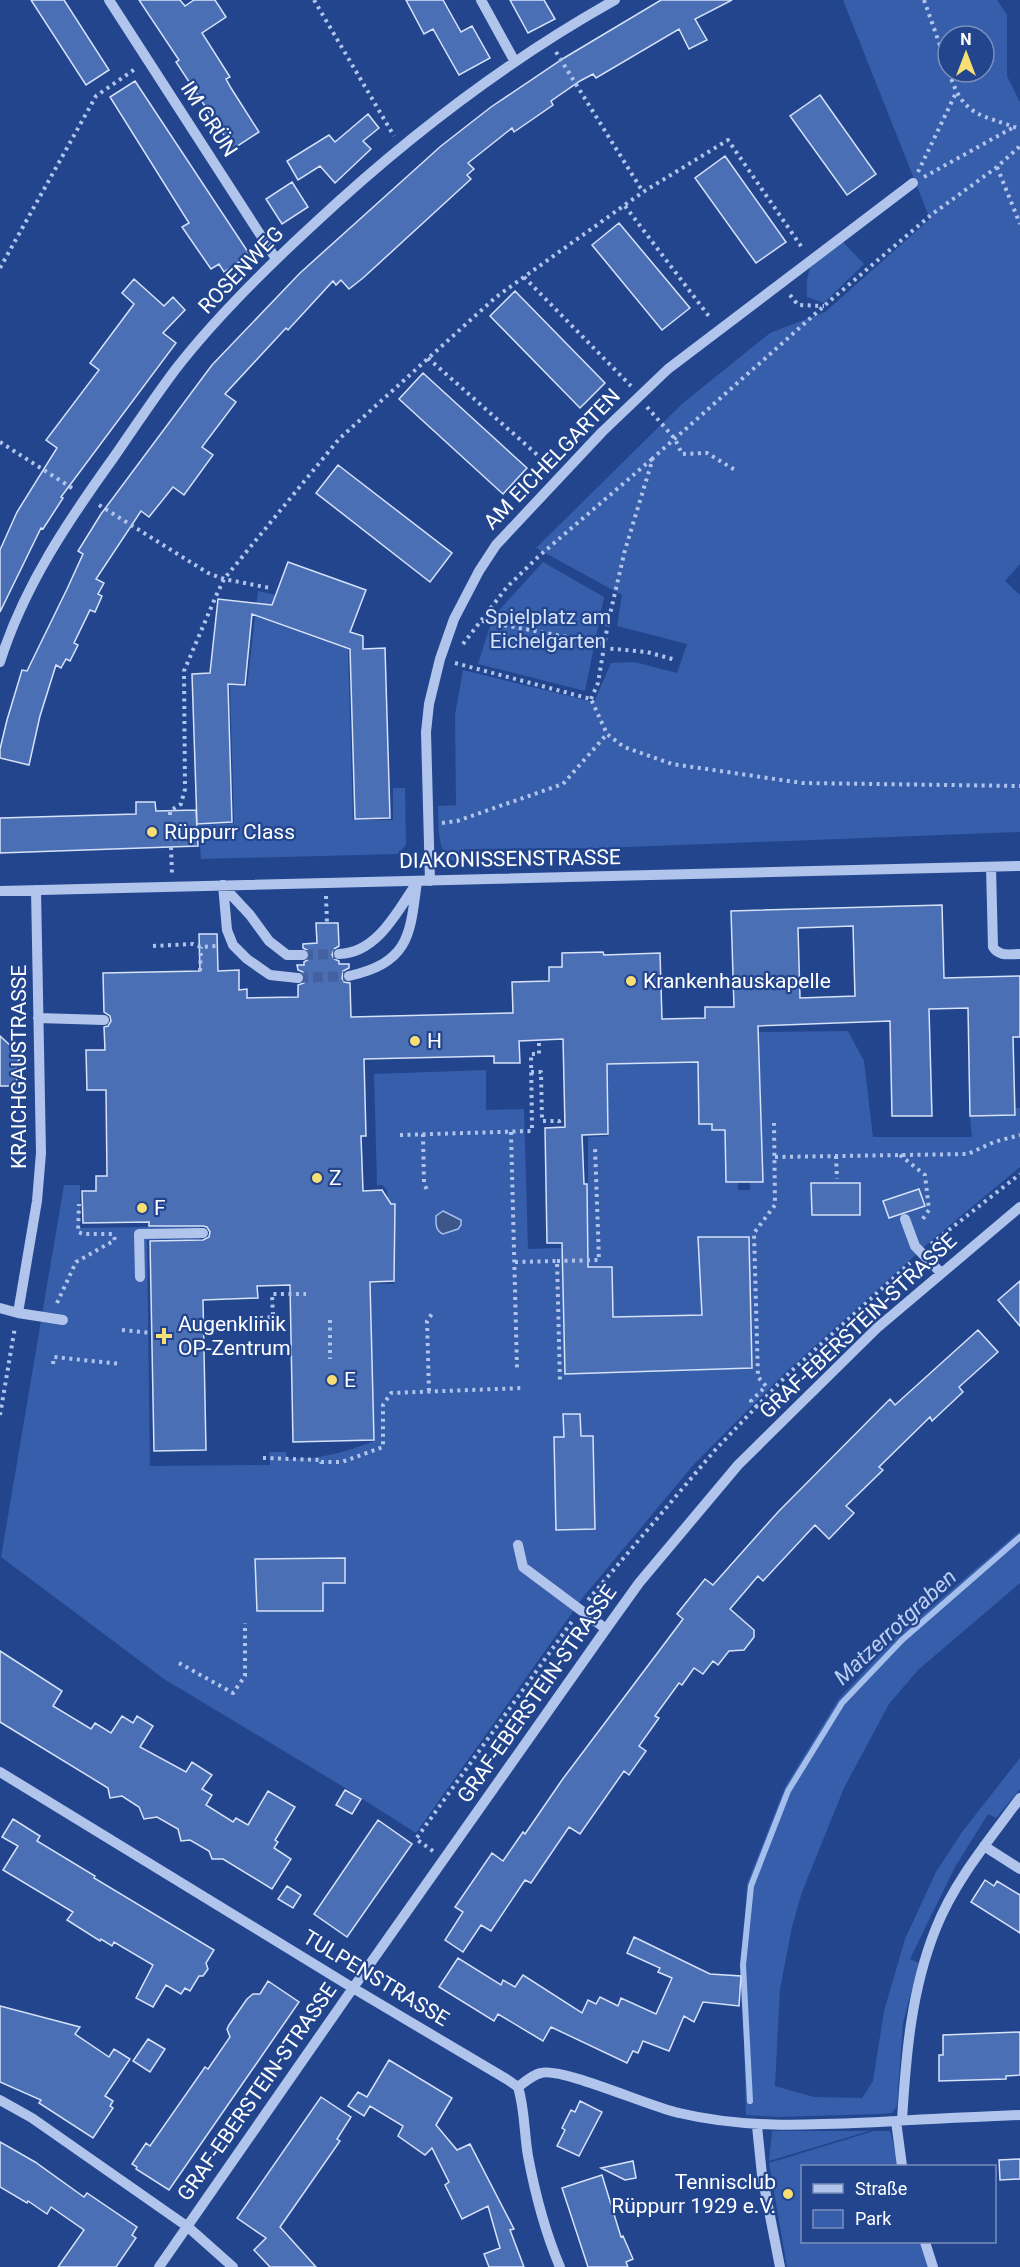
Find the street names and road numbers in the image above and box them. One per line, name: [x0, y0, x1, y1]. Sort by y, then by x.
street label: IM GRÜN: [176, 77, 242, 161]
street label: ROSENWEG: [194, 222, 288, 318]
street label: AM EICHELGARTEN: [479, 384, 625, 534]
street label: DIAKONISSENSTRASSE: [399, 845, 621, 873]
street label: KRAICHGAUSTRASSE: [7, 965, 31, 1169]
street label: GRAF-EBERSTEIN-STRASSE: [755, 1228, 961, 1424]
street label: GRAF-EBERSTEIN-STRASSE: [453, 1580, 621, 1807]
street label: TULPENSTRASSE: [299, 1925, 453, 2031]
street label: GRAF-EBERSTEIN-STRASSE: [173, 1978, 341, 2205]

